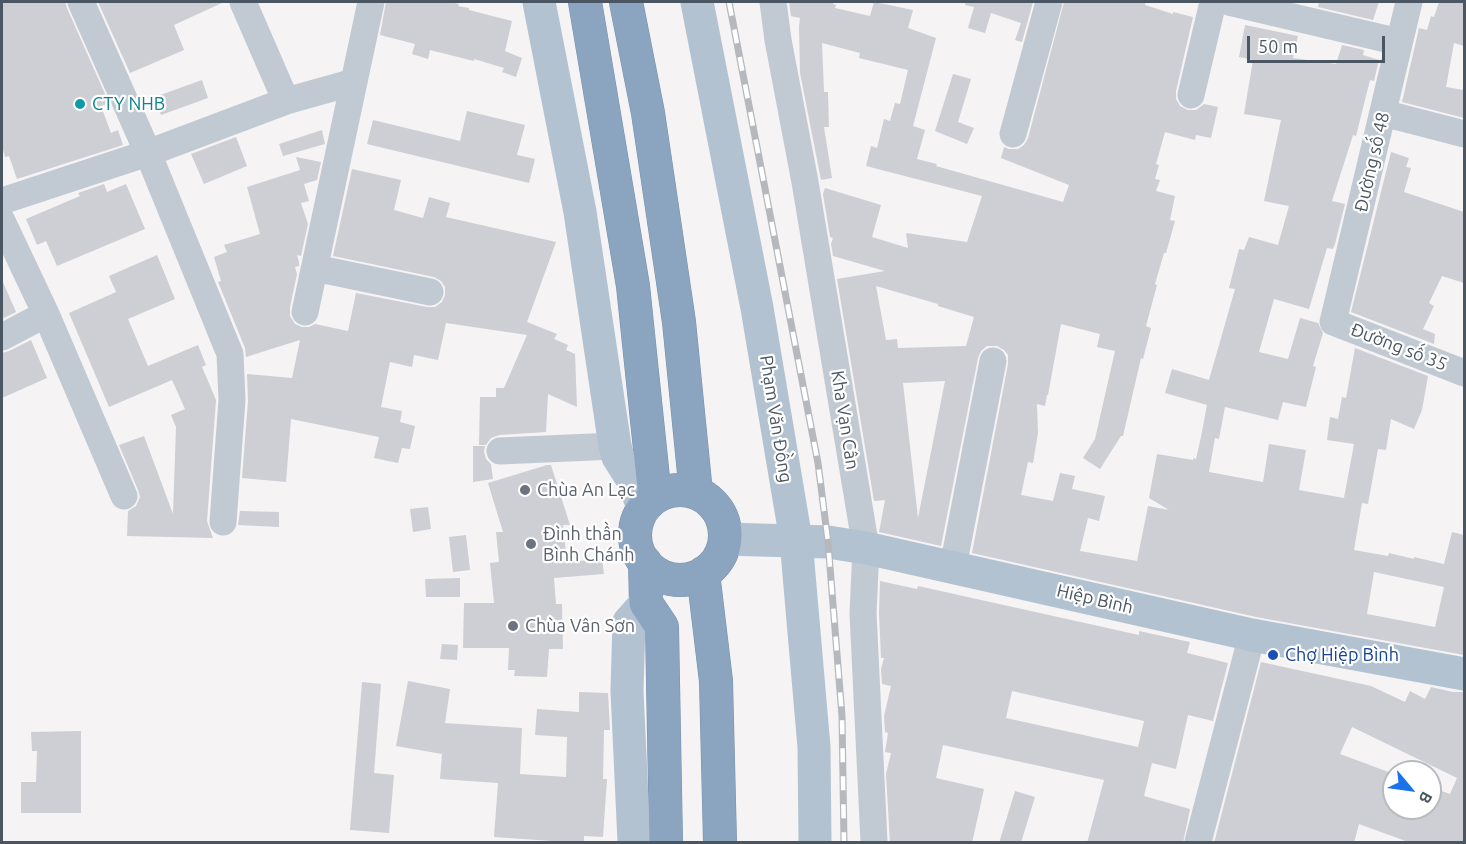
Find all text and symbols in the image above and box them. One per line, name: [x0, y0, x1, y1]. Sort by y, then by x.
scale bar: [1250, 24, 1388, 62]
text: 50 m: [1258, 36, 1298, 56]
place label: CTY NHB: [92, 93, 165, 115]
marker: CTY NHB: [73, 97, 87, 111]
street label: Đường số 48: [1350, 110, 1394, 214]
street label: Đường số 35: [1348, 319, 1450, 375]
street label: Phạm Văn Đồng: [755, 354, 797, 484]
street label: Kha Vạn Cân: [827, 369, 863, 471]
place label: Chùa An Lạc: [537, 479, 635, 501]
marker: Chùa An Lạc: [518, 483, 532, 497]
place label: Đình thần Bình Chánh: [543, 523, 635, 566]
marker: Đình thần Bình Chánh: [524, 537, 538, 551]
street label: Hiệp Bình: [1055, 580, 1135, 618]
place label: Chùa Vân Sơn: [525, 615, 635, 637]
marker: Chùa Vân Sơn: [506, 619, 520, 633]
place label: Chợ Hiệp Bình: [1285, 644, 1399, 666]
marker: Chợ Hiệp Bình: [1266, 648, 1280, 662]
north arrow: [1382, 760, 1442, 820]
text: B: [1416, 789, 1436, 807]

